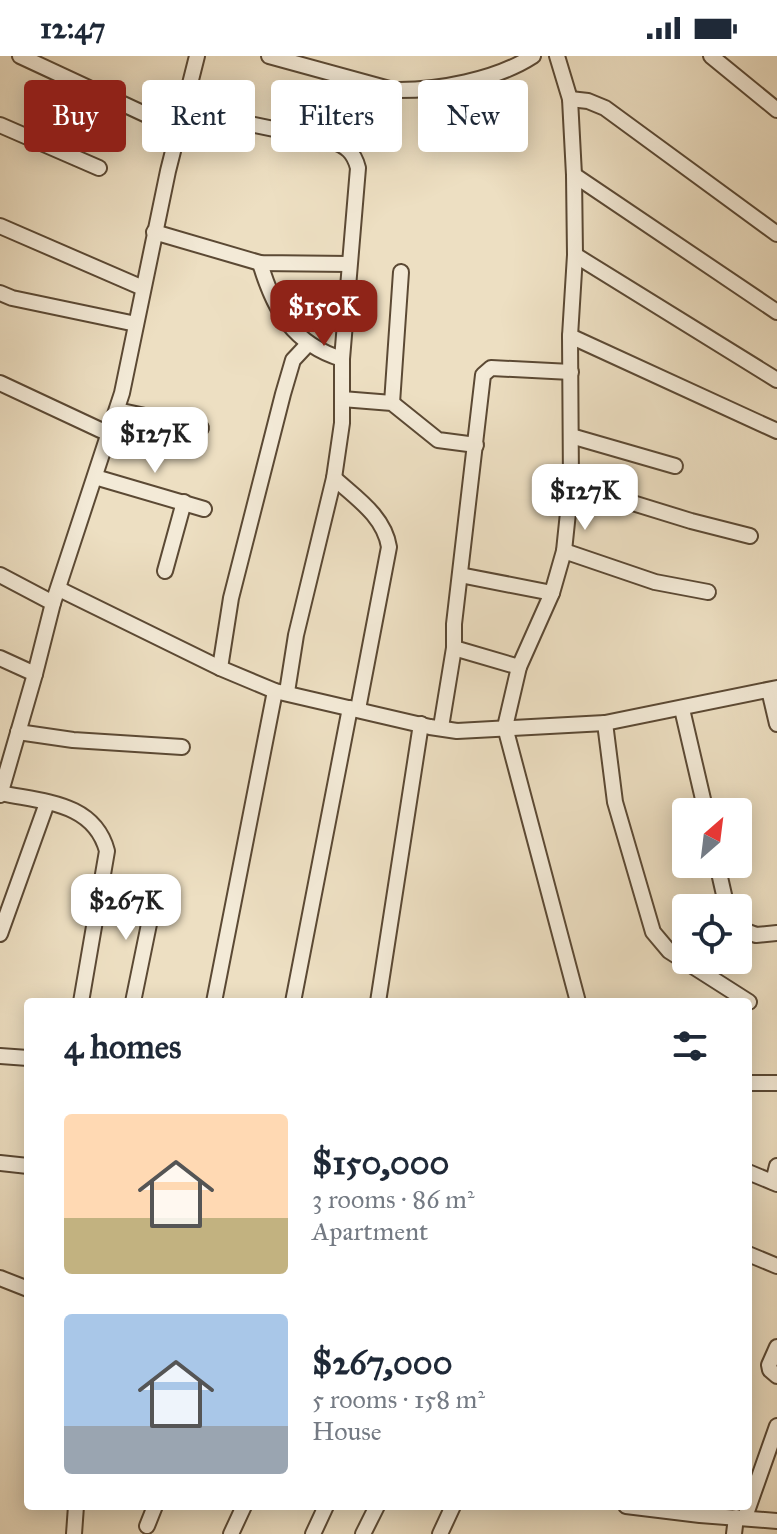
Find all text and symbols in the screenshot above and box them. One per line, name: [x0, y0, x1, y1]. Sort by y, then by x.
text: 12:47: [40, 10, 106, 46]
chip: Buy: [24, 80, 126, 152]
chip: Rent: [142, 80, 255, 152]
chip: Filters: [271, 80, 402, 152]
chip: New: [418, 80, 528, 152]
pin: $150K: [268, 280, 380, 348]
text: $150K: [288, 290, 360, 322]
pin: $127K: [99, 407, 211, 475]
text: $127K: [120, 417, 190, 449]
pin: $127K: [529, 464, 641, 532]
text: $127K: [550, 474, 620, 506]
north arrow: [672, 798, 752, 878]
map controls: [672, 798, 752, 974]
pin: $267K: [70, 874, 182, 942]
text: $267K: [89, 884, 163, 916]
button: locate: [672, 894, 752, 974]
icon: filters: [668, 1024, 712, 1068]
text: 4 homes: [64, 1026, 181, 1067]
text: $150,000: [312, 1142, 449, 1183]
icon: home: [128, 1146, 224, 1242]
text: 3 rooms · 86 m²: [312, 1183, 475, 1215]
text: Apartment: [312, 1215, 428, 1247]
text: $267,000: [312, 1342, 452, 1383]
icon: home: [128, 1346, 224, 1442]
text: 5 rooms · 158 m²: [312, 1383, 485, 1415]
text: House: [312, 1415, 382, 1447]

